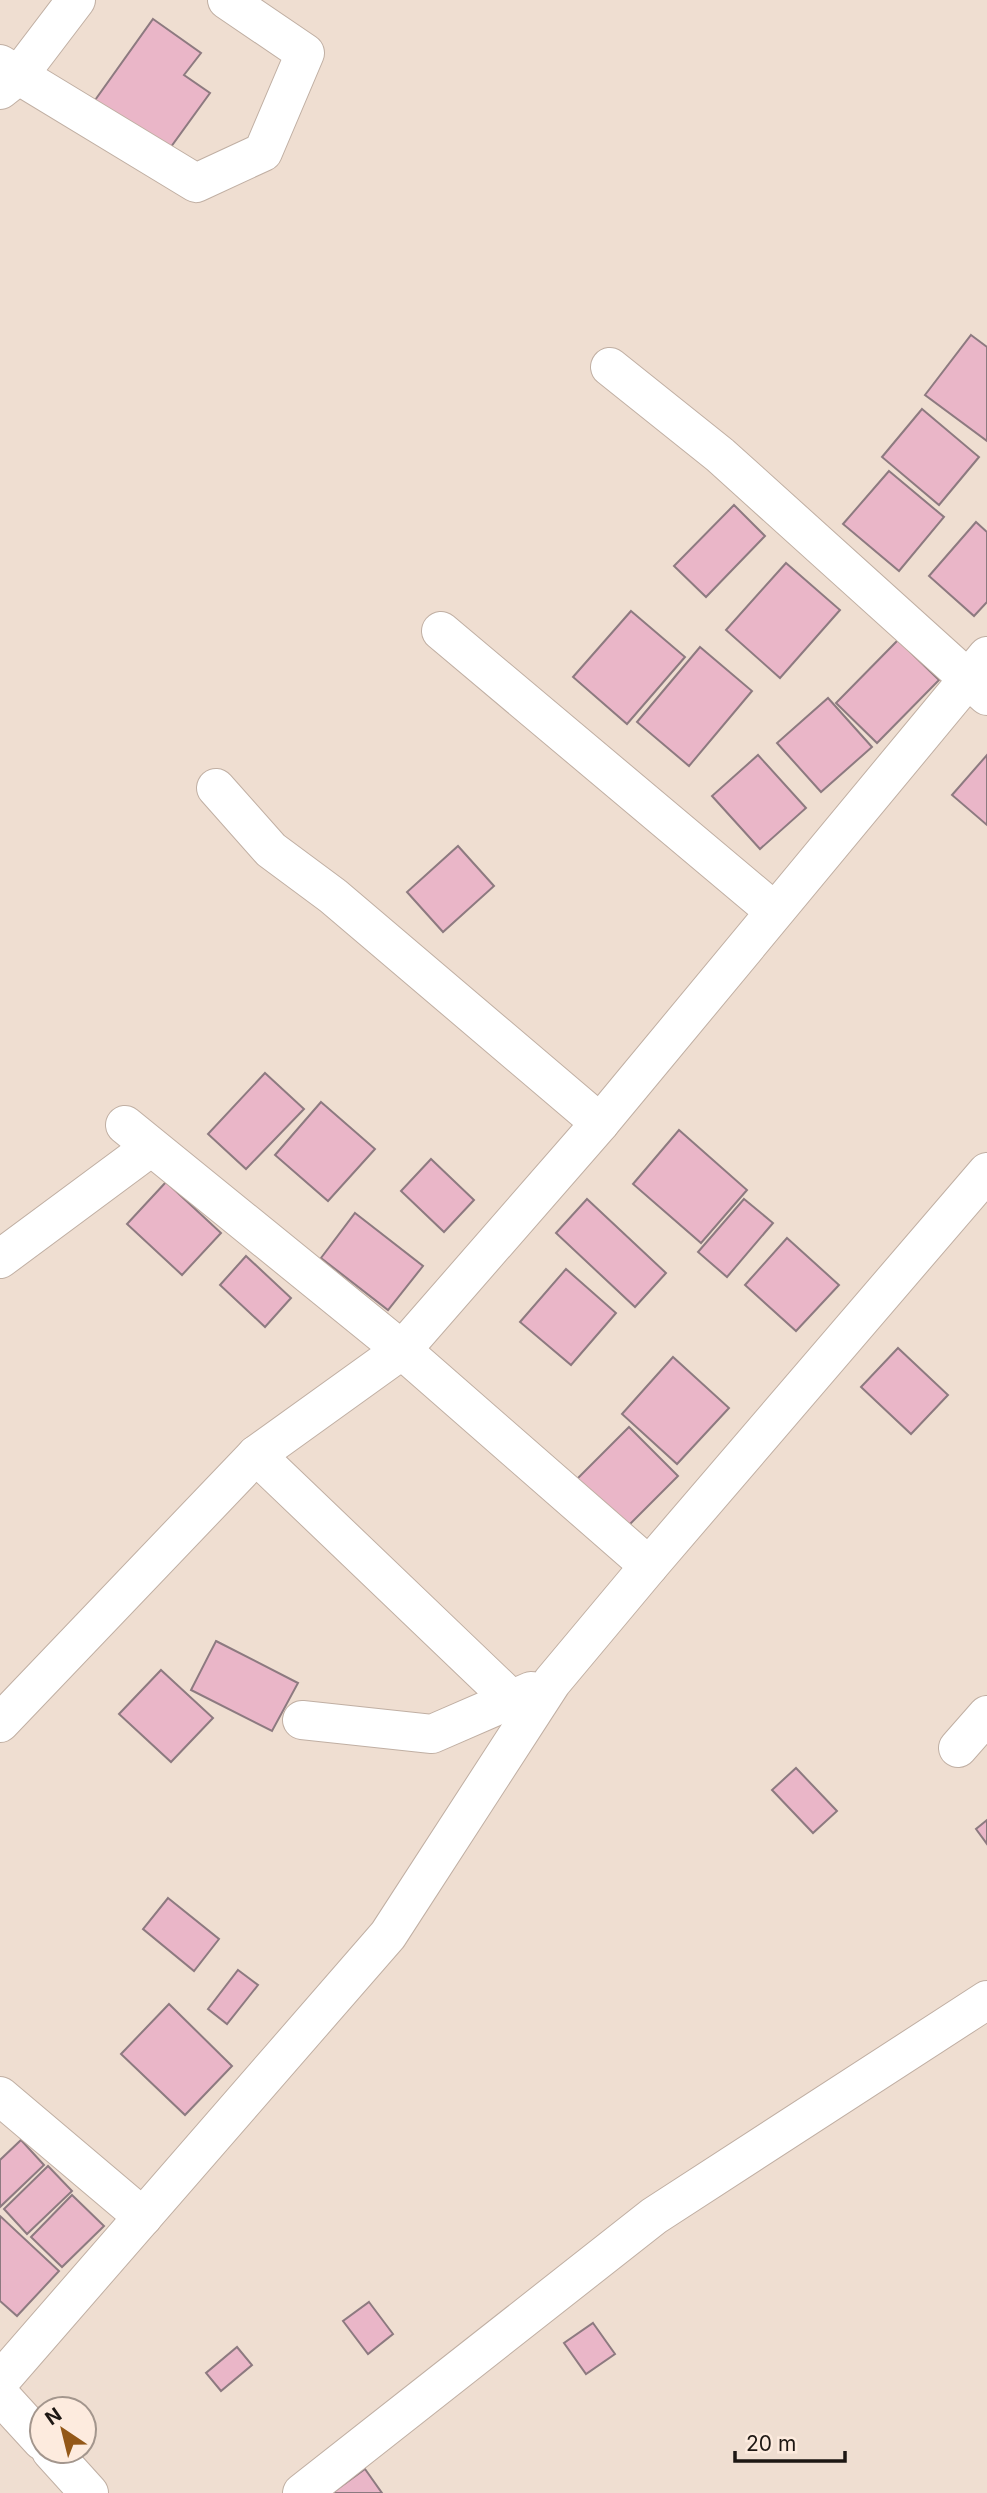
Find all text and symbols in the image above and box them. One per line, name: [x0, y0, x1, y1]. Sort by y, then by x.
north arrow: [28, 2395, 98, 2465]
text: N: [41, 2403, 66, 2430]
scale bar: [735, 2420, 845, 2464]
text: 20 m: [746, 2431, 796, 2456]

